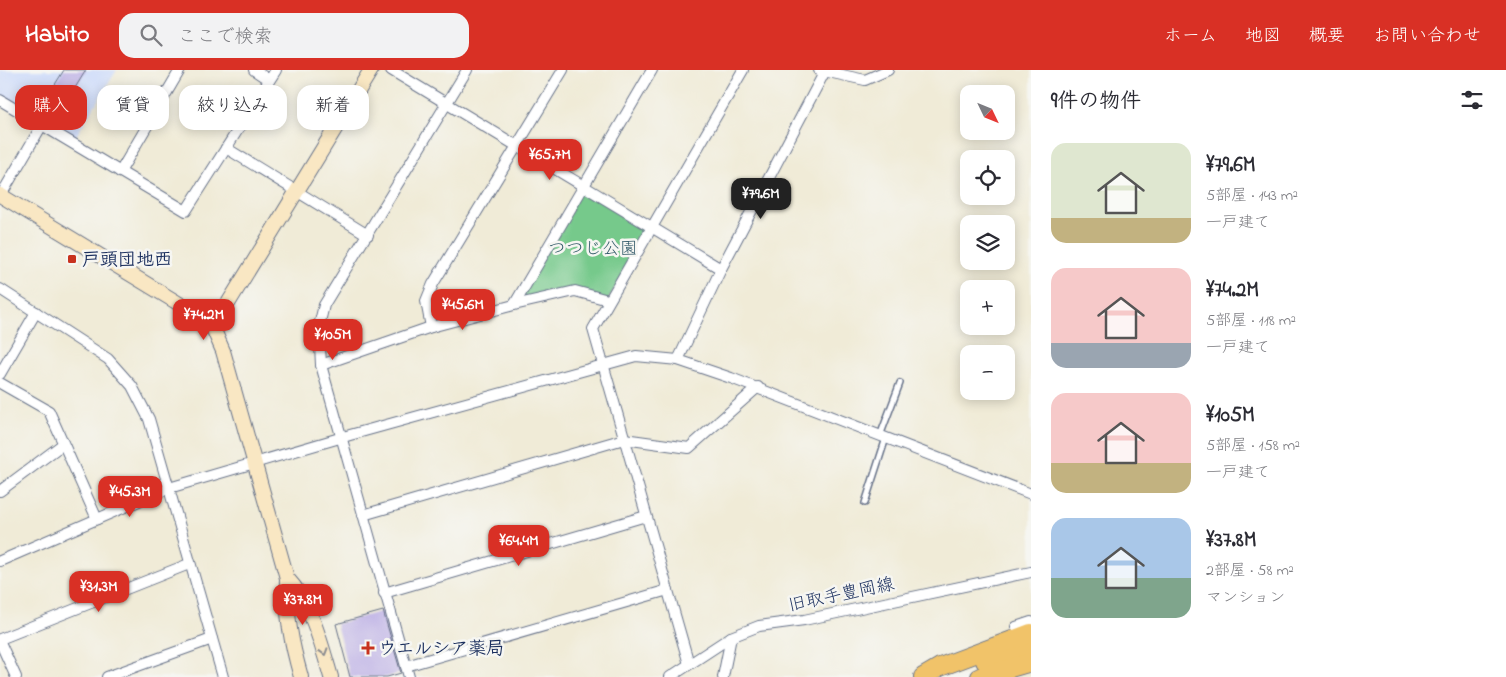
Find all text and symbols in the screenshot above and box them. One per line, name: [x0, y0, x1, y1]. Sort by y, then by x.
search box: [119, 13, 469, 58]
text: Habito: [25, 18, 89, 53]
icon: search: [137, 21, 165, 49]
text: ここで検索: [177, 24, 272, 51]
text: ホーム: [1164, 24, 1217, 50]
text: 地図: [1245, 24, 1281, 50]
text: 概要: [1309, 24, 1345, 50]
text: お問い合わせ: [1373, 24, 1481, 50]
chip: 購入: [15, 85, 87, 130]
chip: 賃貸: [97, 85, 169, 130]
chip: 絞り込み: [179, 85, 287, 130]
chip: 新着: [297, 85, 369, 130]
north arrow: [960, 85, 1015, 140]
map controls: [960, 85, 1015, 400]
icon: filters: [1458, 86, 1486, 114]
text: 9件の物件: [1051, 87, 1141, 117]
pin: ¥65.7M: [509, 138, 591, 181]
text: ¥65.7M: [529, 143, 571, 167]
button: locate: [960, 150, 1015, 205]
text: ¥79.6M: [1206, 151, 1255, 181]
icon: home: [1091, 163, 1151, 223]
pin: ¥79.6M: [720, 178, 802, 220]
text: ¥79.6M: [742, 182, 780, 206]
text: 5部屋 · 143 m²: [1206, 184, 1298, 208]
text: 一戸建て: [1206, 211, 1270, 235]
button: layers: [960, 215, 1015, 270]
park label: つつじ公園: [548, 237, 638, 263]
place label: 戸頭団地西: [82, 248, 172, 274]
marker: 戸頭団地西: [66, 253, 78, 265]
text: ¥74.2M: [1206, 276, 1259, 306]
button: +: [960, 280, 1015, 335]
pin: ¥45.6M: [422, 288, 504, 331]
icon: home: [1091, 288, 1151, 348]
text: ¥45.6M: [442, 293, 484, 317]
pin: ¥74.2M: [163, 298, 245, 341]
text: ¥74.2M: [184, 303, 224, 327]
text: 5部屋 · 118 m²: [1206, 309, 1296, 333]
pin: ¥105M: [298, 318, 368, 361]
text: ¥105M: [314, 323, 352, 347]
text: 一戸建て: [1206, 336, 1270, 360]
button: −: [960, 345, 1015, 400]
text: ¥105M: [1206, 401, 1255, 431]
icon: home: [1091, 413, 1151, 473]
text: 5部屋 · 158 m²: [1206, 434, 1300, 458]
text: 一戸建て: [1206, 461, 1270, 485]
pin: ¥45.3M: [89, 476, 171, 518]
text: ¥45.3M: [109, 480, 151, 504]
pin: ¥64.4M: [478, 524, 560, 567]
text: ¥37.8M: [1206, 526, 1256, 556]
text: ¥64.4M: [499, 529, 539, 553]
icon: home: [1091, 538, 1151, 598]
text: 2部屋 · 58 m²: [1206, 559, 1294, 583]
pin: ¥31.3M: [58, 570, 140, 613]
street label: 旧取手豊岡線: [786, 572, 897, 620]
text: ¥31.3M: [80, 575, 118, 599]
pin: ¥37.8M: [262, 584, 344, 626]
text: マンション: [1206, 586, 1285, 610]
text: ¥37.8M: [284, 588, 322, 612]
place label: ウエルシア薬局: [378, 637, 504, 663]
marker: ウエルシア薬局: [362, 642, 374, 654]
one-way arrow: [318, 647, 328, 656]

